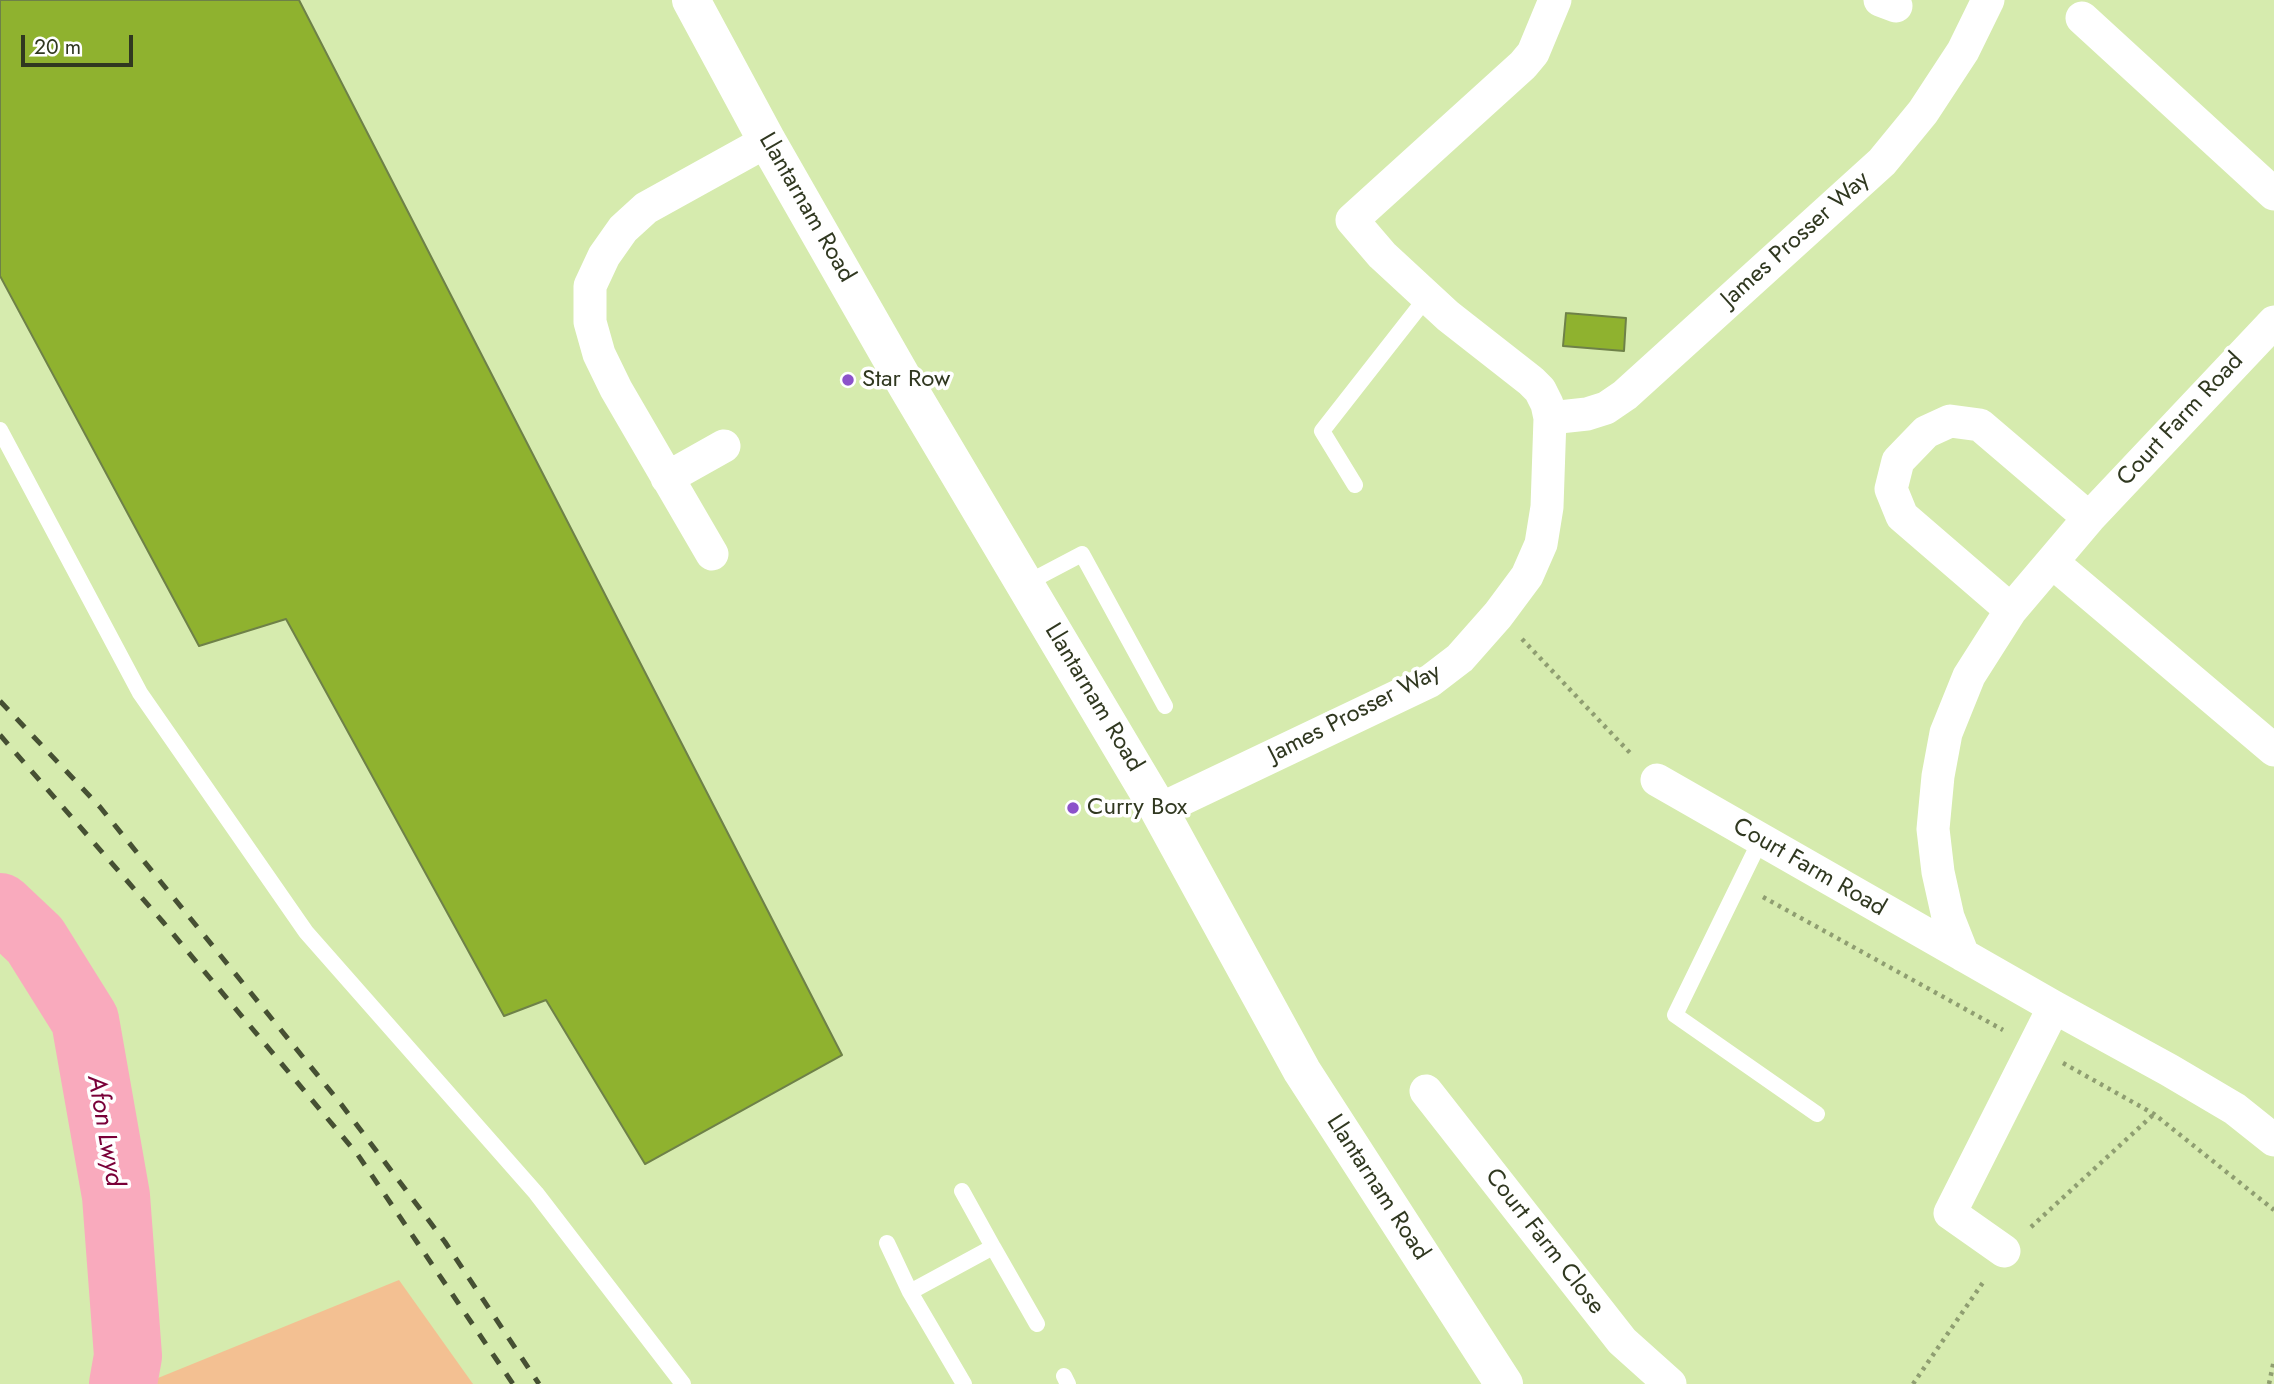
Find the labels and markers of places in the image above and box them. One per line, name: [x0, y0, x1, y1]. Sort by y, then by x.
place label: Star Row: [862, 366, 950, 394]
marker: Star Row: [840, 372, 856, 388]
place label: Curry Box: [1087, 794, 1187, 822]
marker: Curry Box: [1065, 800, 1081, 816]

